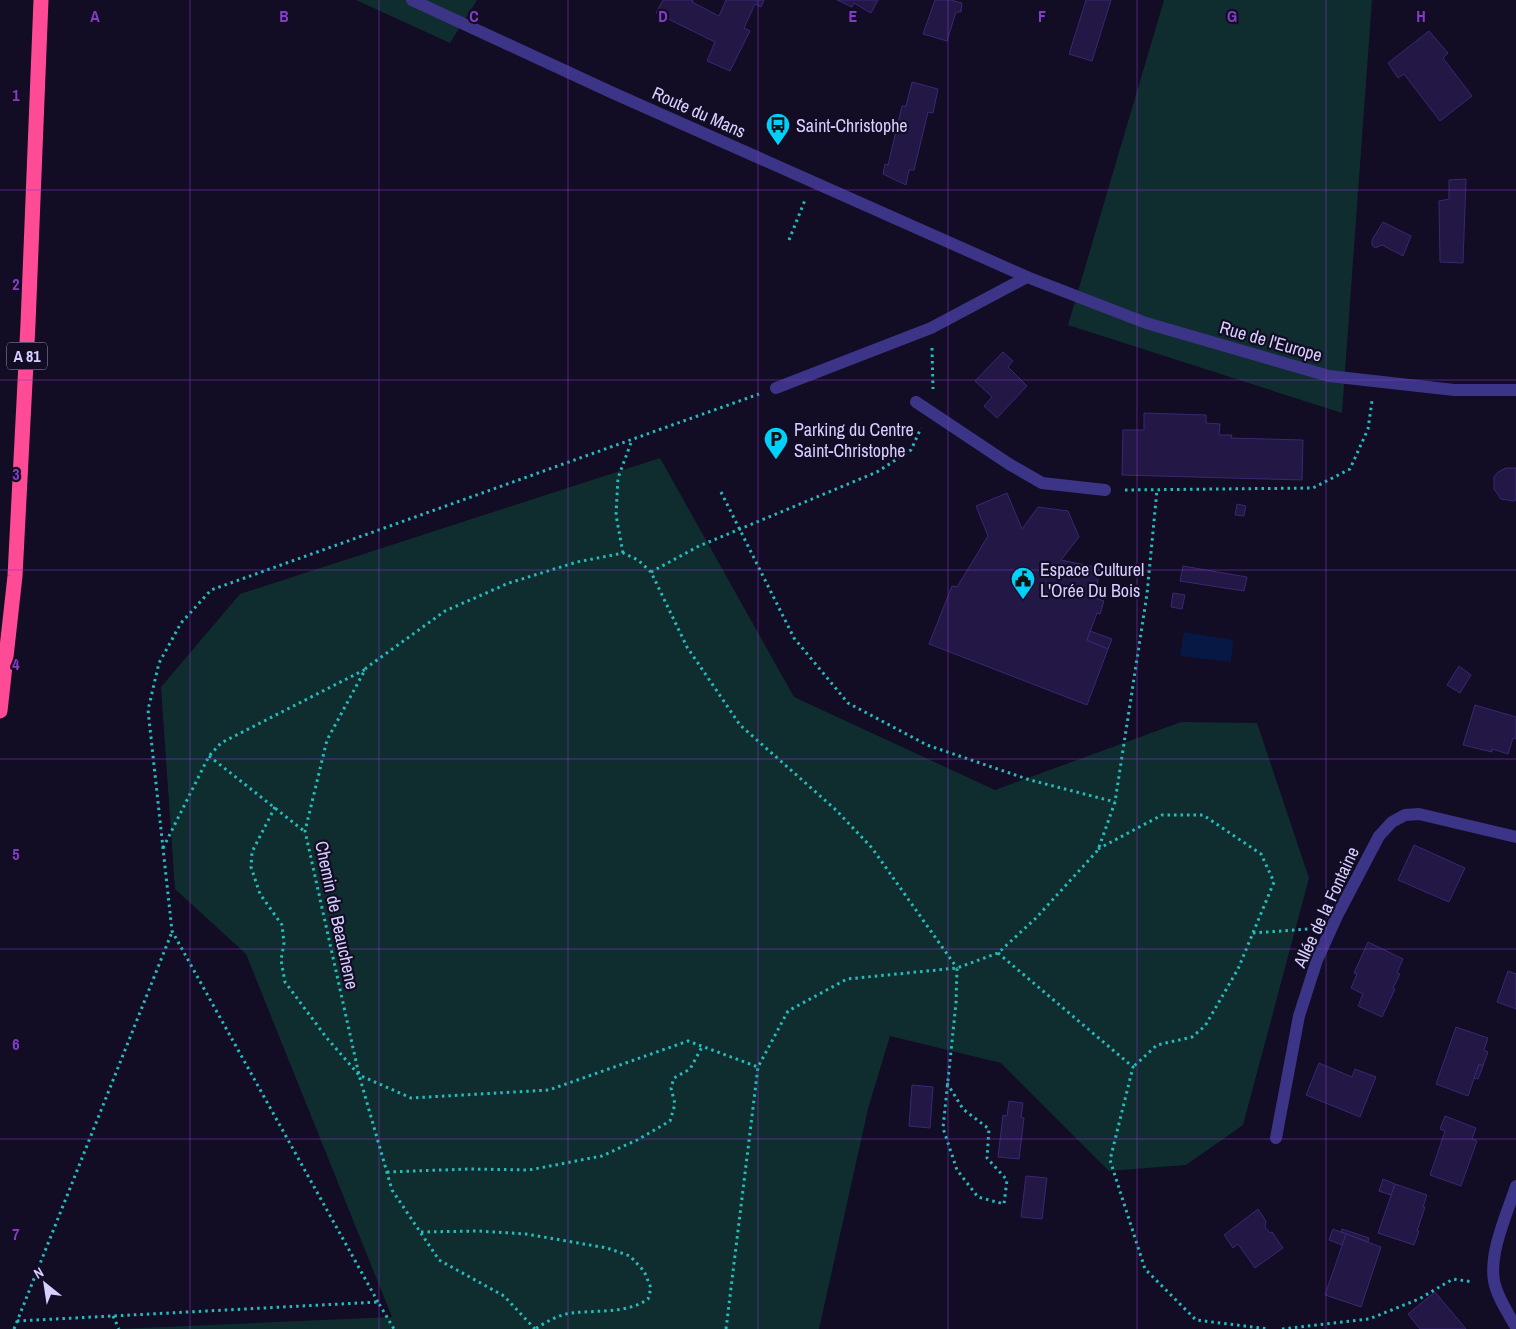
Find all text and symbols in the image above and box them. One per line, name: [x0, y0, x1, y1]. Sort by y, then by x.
text: A: [90, 5, 100, 27]
text: B: [279, 5, 289, 27]
text: C: [469, 5, 479, 27]
text: D: [658, 5, 668, 27]
text: E: [849, 5, 858, 27]
text: F: [1038, 5, 1046, 27]
text: G: [1227, 5, 1237, 27]
text: H: [1416, 5, 1426, 27]
street label: Route du Mans: [648, 80, 750, 144]
text: 1: [12, 84, 20, 106]
bus stop icon: Saint-Christophe: [765, 112, 791, 146]
place label: Saint-Christophe: [796, 113, 908, 138]
text: 2: [12, 273, 20, 295]
street label: Rue de l'Europe: [1217, 314, 1325, 368]
road number: A 81: [7, 342, 47, 370]
place label: Parking du Centre Saint-Christophe: [794, 417, 914, 463]
parking icon: Parking du Centre Saint-Christophe: [763, 426, 789, 460]
text: 3: [12, 463, 20, 485]
place label: Espace Culturel L'Orée Du Bois: [1040, 557, 1144, 603]
public building icon: Espace Culturel L'Orée Du Bois: [1010, 566, 1036, 600]
text: 4: [12, 653, 20, 675]
street label: Chemin de Beauchene: [309, 839, 365, 991]
text: 5: [12, 843, 20, 865]
street label: Allée de la Fontaine: [1287, 843, 1365, 972]
text: 6: [12, 1033, 20, 1055]
text: 7: [12, 1223, 20, 1245]
north arrow: [20, 1259, 70, 1309]
text: N: [30, 1263, 47, 1283]

